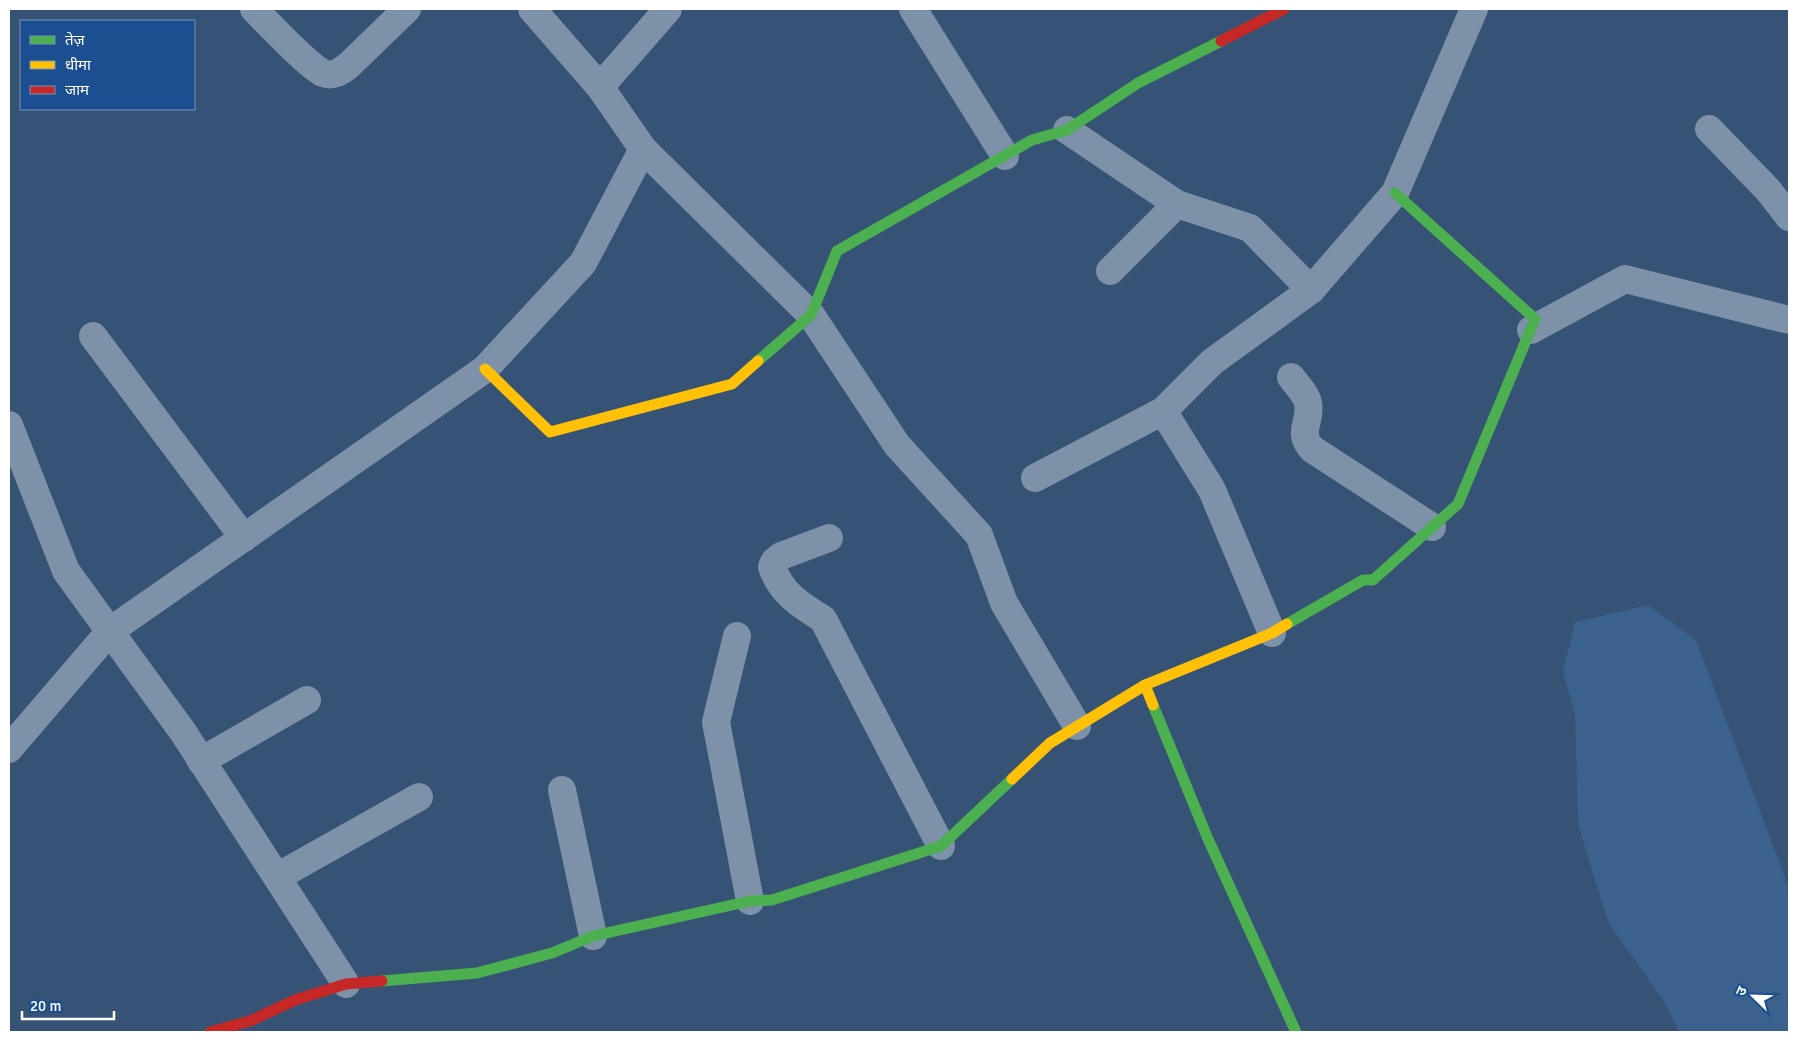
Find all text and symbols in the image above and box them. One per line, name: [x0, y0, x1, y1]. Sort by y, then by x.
legend: [20, 20, 195, 110]
text: तेज़: [65, 31, 86, 49]
text: धीमा: [65, 56, 92, 74]
text: जाम: [65, 81, 90, 99]
north arrow: [1728, 971, 1778, 1021]
text: उ: [1732, 983, 1751, 998]
scale bar: [22, 988, 115, 1020]
text: 20 m: [30, 997, 61, 1015]

